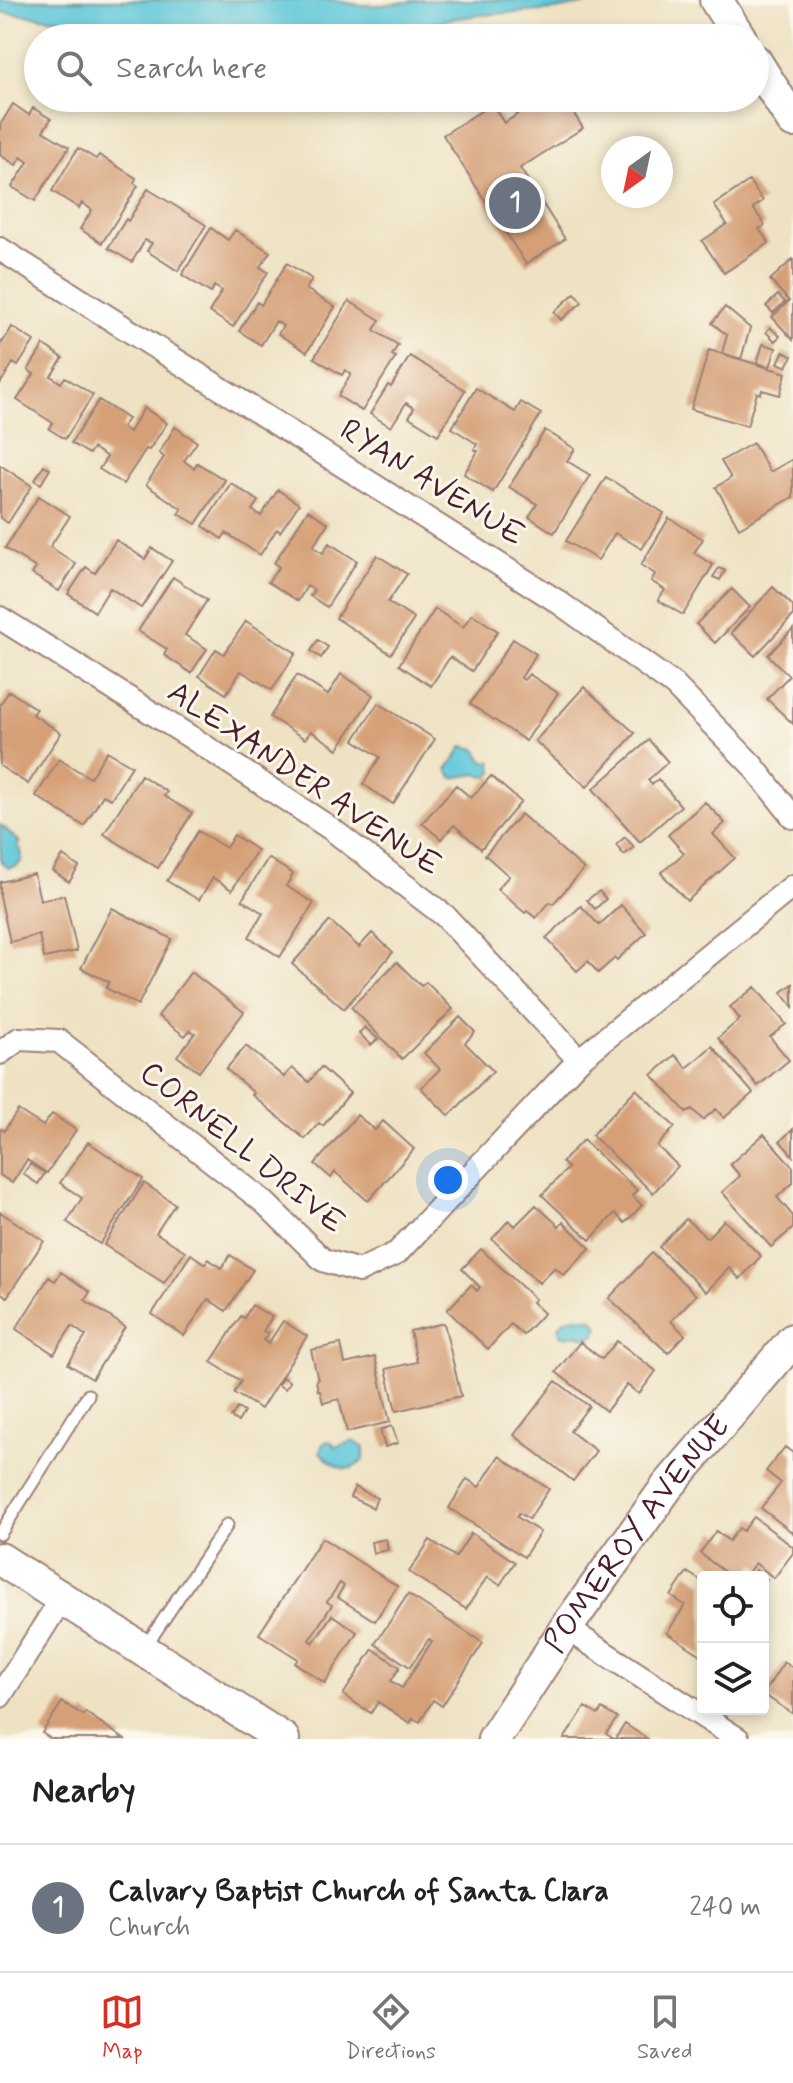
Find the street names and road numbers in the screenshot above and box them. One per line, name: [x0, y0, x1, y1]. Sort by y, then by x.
street label: RYAN AVENUE: [332, 409, 532, 557]
street label: ALEXANDER AVENUE: [159, 672, 449, 886]
street label: CORNELL DRIVE: [131, 1052, 353, 1244]
street label: POMEROY AVENUE: [534, 1407, 740, 1661]

